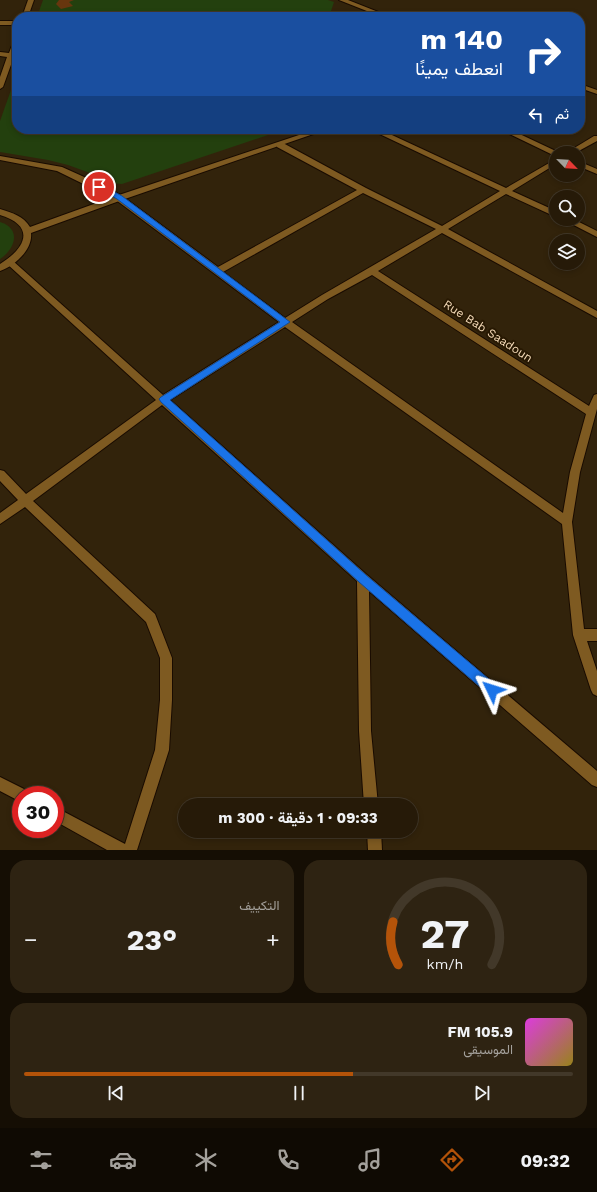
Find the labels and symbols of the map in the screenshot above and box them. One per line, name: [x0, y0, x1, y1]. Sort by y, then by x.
north arrow: [549, 146, 585, 182]
pin: [82, 170, 116, 204]
street label: Rue Bab Saadoun: [441, 297, 535, 365]
position arrow: [471, 669, 513, 711]
speed limit sign: 30: [12, 786, 64, 838]

